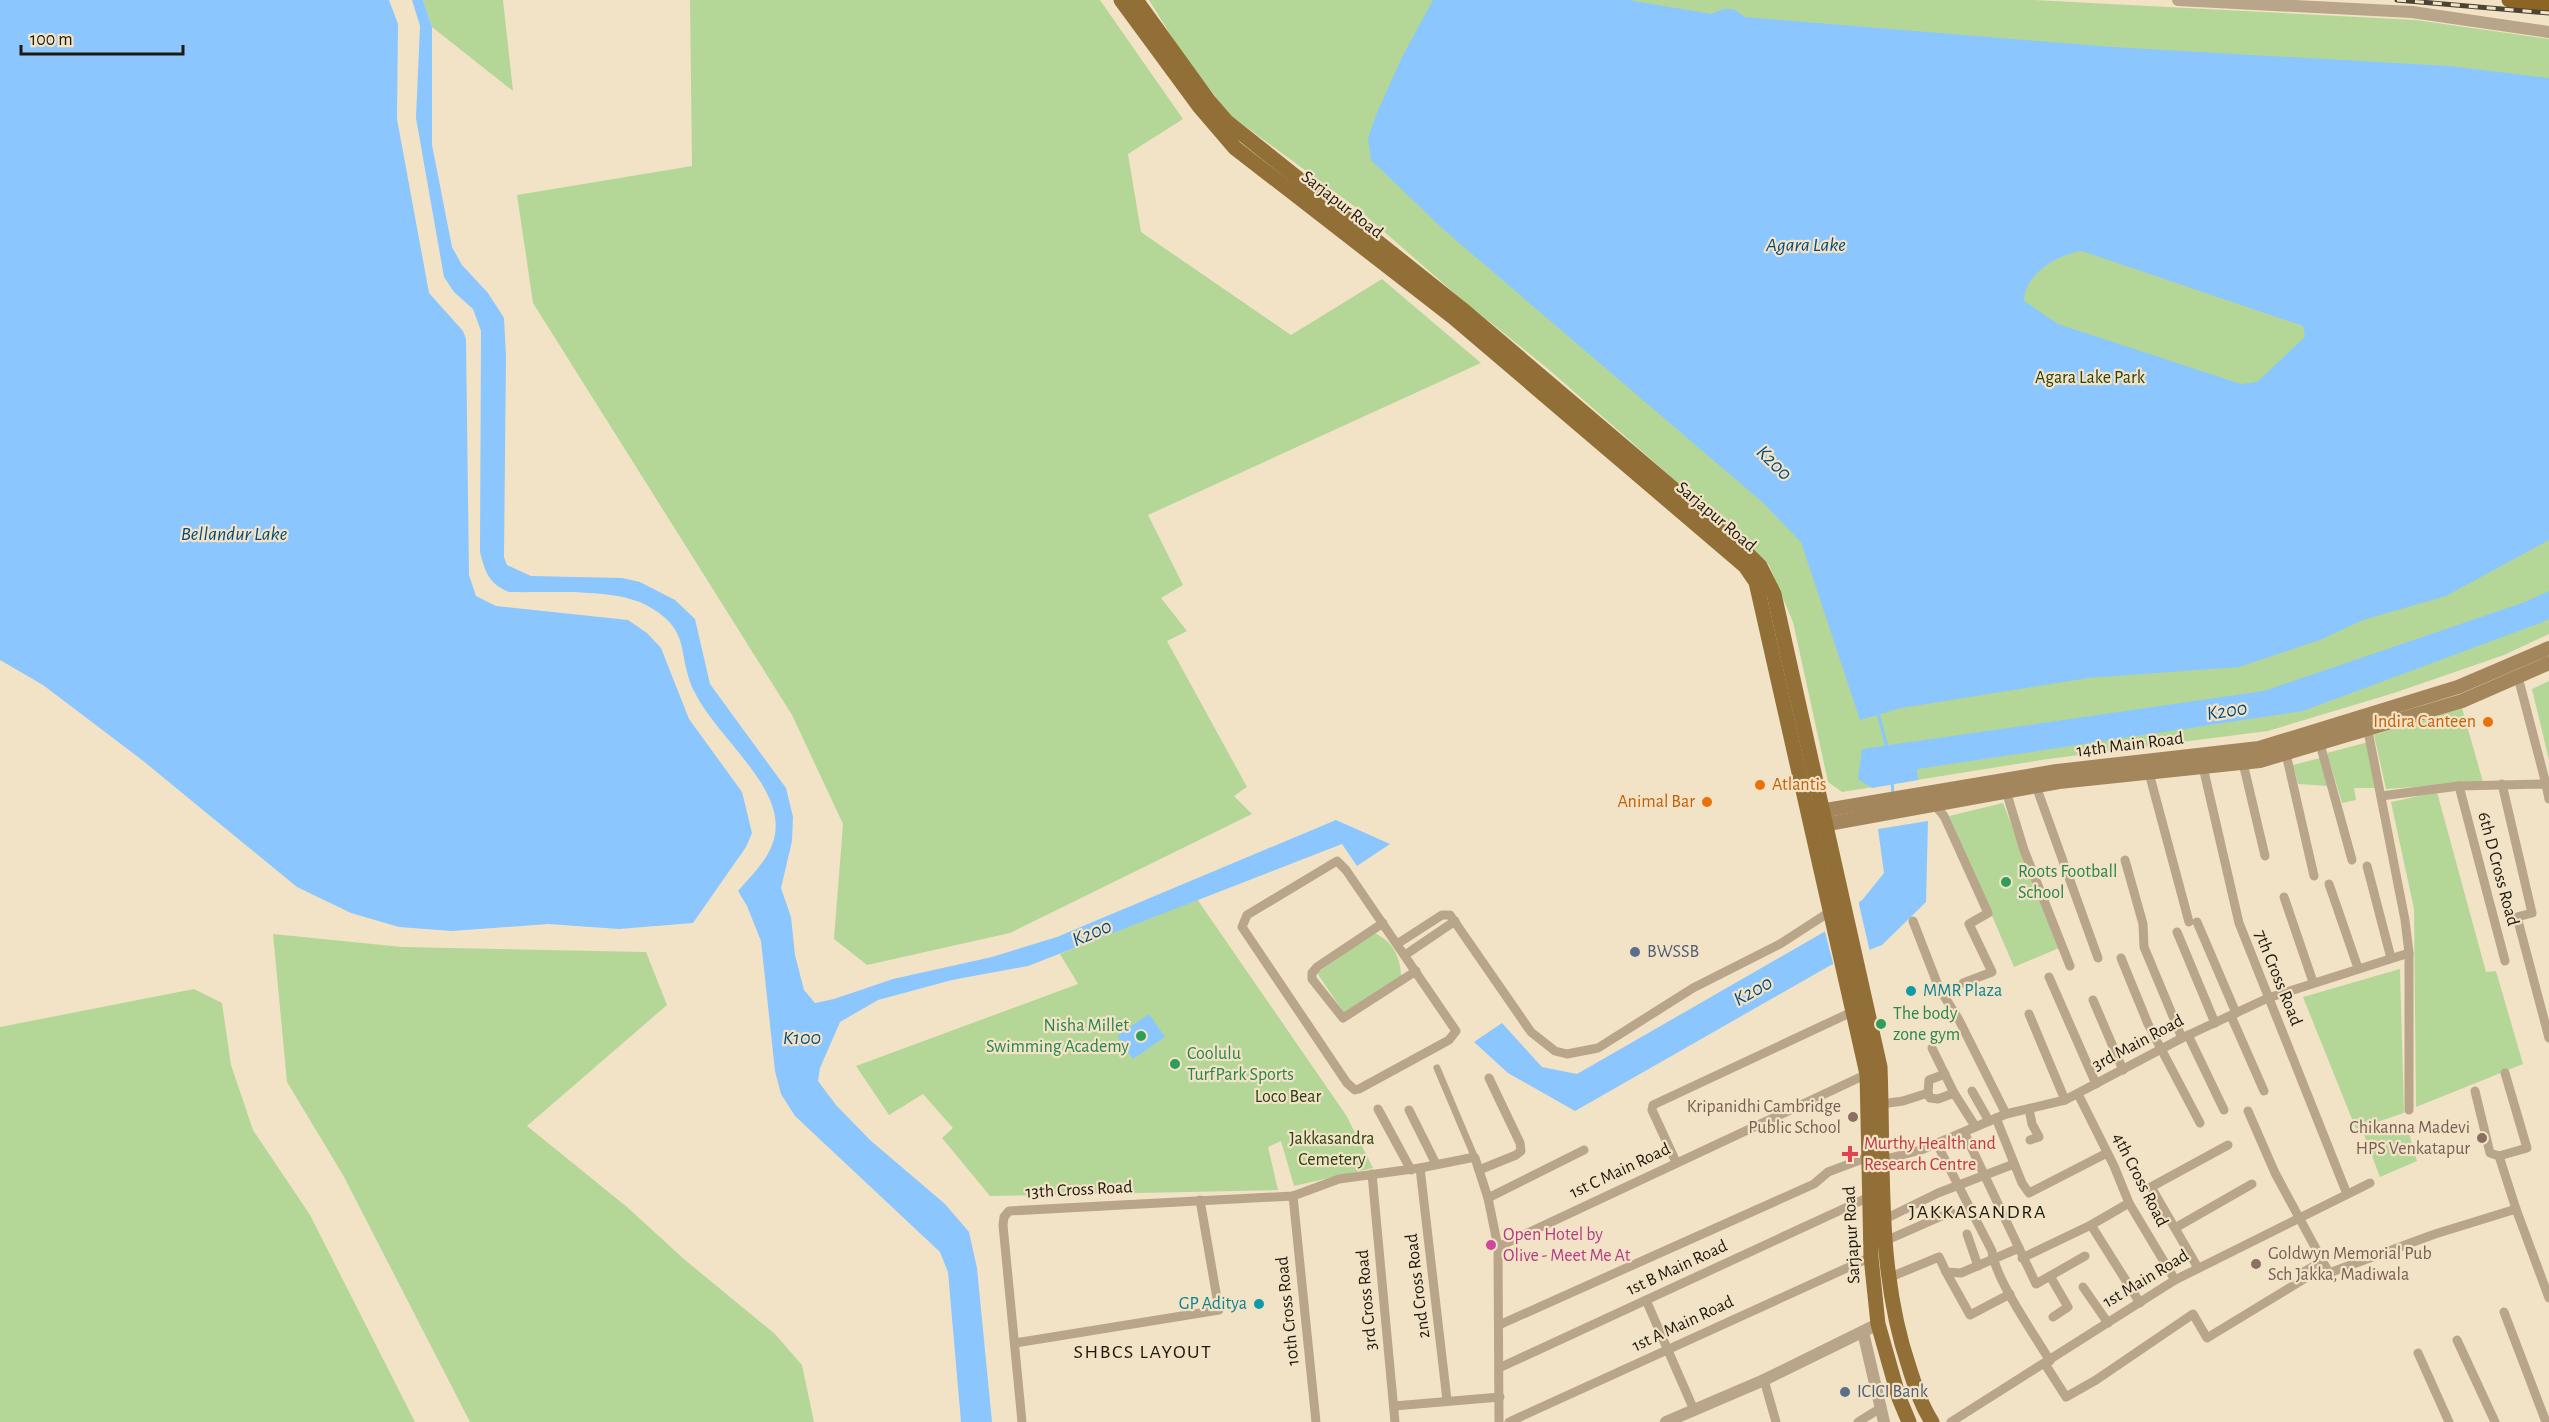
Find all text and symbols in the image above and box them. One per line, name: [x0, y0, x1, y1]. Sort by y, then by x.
scale bar: [21, 18, 183, 56]
text: 100 m: [30, 31, 73, 49]
street label: Sarjapur Road: [1298, 168, 1386, 242]
water label: Agara Lake: [1765, 235, 1846, 255]
park label: Agara Lake Park: [2035, 369, 2146, 387]
water label: K200: [1752, 442, 1796, 484]
street label: Sarjapur Road: [1673, 479, 1759, 555]
water label: Bellandur Lake: [181, 524, 288, 544]
water label: K200: [2205, 698, 2249, 724]
place label: Indira Canteen: [2373, 713, 2476, 731]
marker: Indira Canteen: [2481, 715, 2495, 729]
street label: 14th Main Road: [2075, 730, 2185, 760]
place label: Atlantis: [1772, 776, 1826, 794]
marker: Atlantis: [1753, 778, 1767, 792]
place label: Animal Bar: [1617, 793, 1695, 811]
marker: Animal Bar: [1700, 795, 1714, 809]
street label: 6th D Cross Road: [2474, 810, 2522, 928]
place label: Roots Football School: [2018, 863, 2117, 902]
marker: Roots Football School: [1999, 875, 2013, 889]
water label: K200: [1069, 916, 1115, 950]
street label: 7th Cross Road: [2251, 928, 2305, 1028]
place label: BWSSB: [1647, 943, 1699, 961]
marker: BWSSB: [1628, 945, 1642, 959]
water label: K200: [1730, 972, 1776, 1010]
place label: MMR Plaza: [1923, 982, 2002, 1000]
marker: MMR Plaza: [1904, 984, 1918, 998]
place label: The body zone gym: [1893, 1005, 1960, 1044]
street label: 3rd Main Road: [2090, 1012, 2186, 1074]
place label: Nisha Millet Swimming Academy: [986, 1017, 1129, 1056]
marker: The body zone gym: [1874, 1017, 1888, 1031]
water label: K100: [783, 1028, 821, 1048]
marker: Nisha Millet Swimming Academy: [1134, 1029, 1148, 1043]
place label: Coolulu TurfPark Sports: [1187, 1045, 1294, 1084]
marker: Coolulu TurfPark Sports: [1168, 1057, 1182, 1071]
park label: Loco Bear: [1255, 1088, 1321, 1106]
place label: Kripanidhi Cambridge Public School: [1687, 1098, 1841, 1137]
marker: Kripanidhi Cambridge Public School: [1846, 1110, 1860, 1124]
place label: Chikanna Madevi HPS Venkatapur: [2349, 1119, 2470, 1158]
park label: Jakkasandra Cemetery: [1289, 1130, 1375, 1169]
street label: 4th Cross Road: [2109, 1130, 2171, 1230]
marker: Chikanna Madevi HPS Venkatapur: [2475, 1131, 2489, 1145]
place label: Murthy Health and Research Centre: [1864, 1135, 1996, 1174]
street label: 1st C Main Road: [1567, 1140, 1673, 1202]
marker: Murthy Health and Research Centre: [1841, 1145, 1859, 1163]
street label: 13th Cross Road: [1025, 1178, 1133, 1202]
street label: Sarjapur Road: [1840, 1186, 1864, 1284]
district label: JAKKASANDRA: [1909, 1202, 2047, 1222]
place label: Open Hotel by Olive - Meet Me At: [1503, 1226, 1631, 1265]
street label: 2nd Cross Road: [1403, 1233, 1433, 1339]
street label: 1st B Main Road: [1624, 1237, 1730, 1299]
marker: Open Hotel by Olive - Meet Me At: [1484, 1238, 1498, 1252]
place label: Goldwyn Memorial Pub Sch Jakka, Madiwala: [2268, 1245, 2432, 1284]
street label: 1st Main Road: [2100, 1246, 2192, 1312]
street label: 3rd Cross Road: [1354, 1249, 1380, 1351]
street label: 10th Cross Road: [1273, 1256, 1303, 1366]
marker: Goldwyn Memorial Pub Sch Jakka, Madiwala: [2249, 1257, 2263, 1271]
street label: 1st A Main Road: [1629, 1293, 1737, 1355]
place label: GP Aditya: [1179, 1295, 1247, 1313]
marker: GP Aditya: [1252, 1297, 1266, 1311]
district label: SHBCS LAYOUT: [1074, 1342, 1212, 1362]
place label: ICICI Bank: [1857, 1383, 1929, 1401]
marker: ICICI Bank: [1838, 1385, 1852, 1399]

